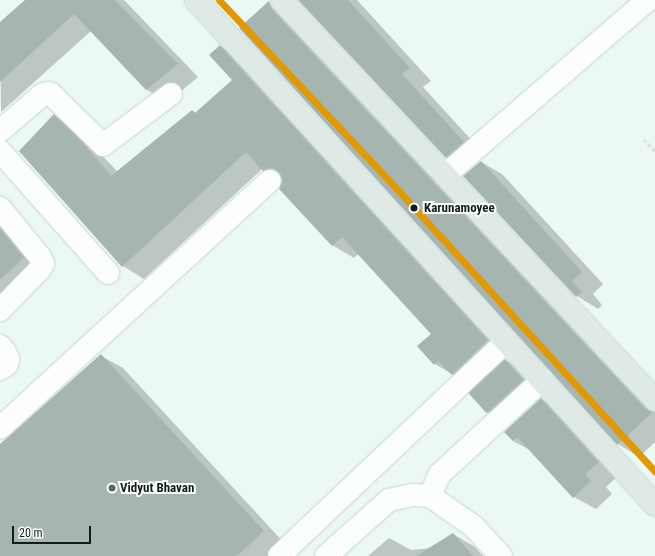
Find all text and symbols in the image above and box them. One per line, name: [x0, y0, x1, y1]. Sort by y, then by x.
place label: Karunamoyee: [424, 200, 495, 216]
marker: Karunamoyee: [407, 201, 421, 215]
place label: Vidyut Bhavan: [120, 480, 194, 496]
marker: Vidyut Bhavan: [107, 483, 117, 493]
scale bar: [14, 518, 93, 544]
text: 20 m: [19, 526, 43, 540]

